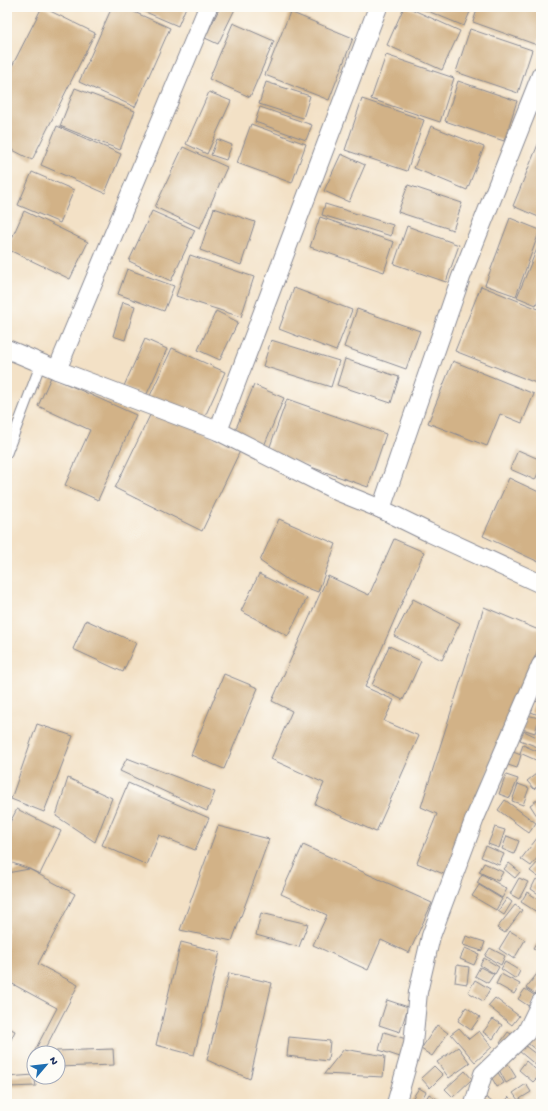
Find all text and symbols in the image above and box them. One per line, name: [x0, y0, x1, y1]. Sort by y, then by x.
north arrow: [26, 1045, 66, 1085]
text: N: [46, 1055, 60, 1067]

